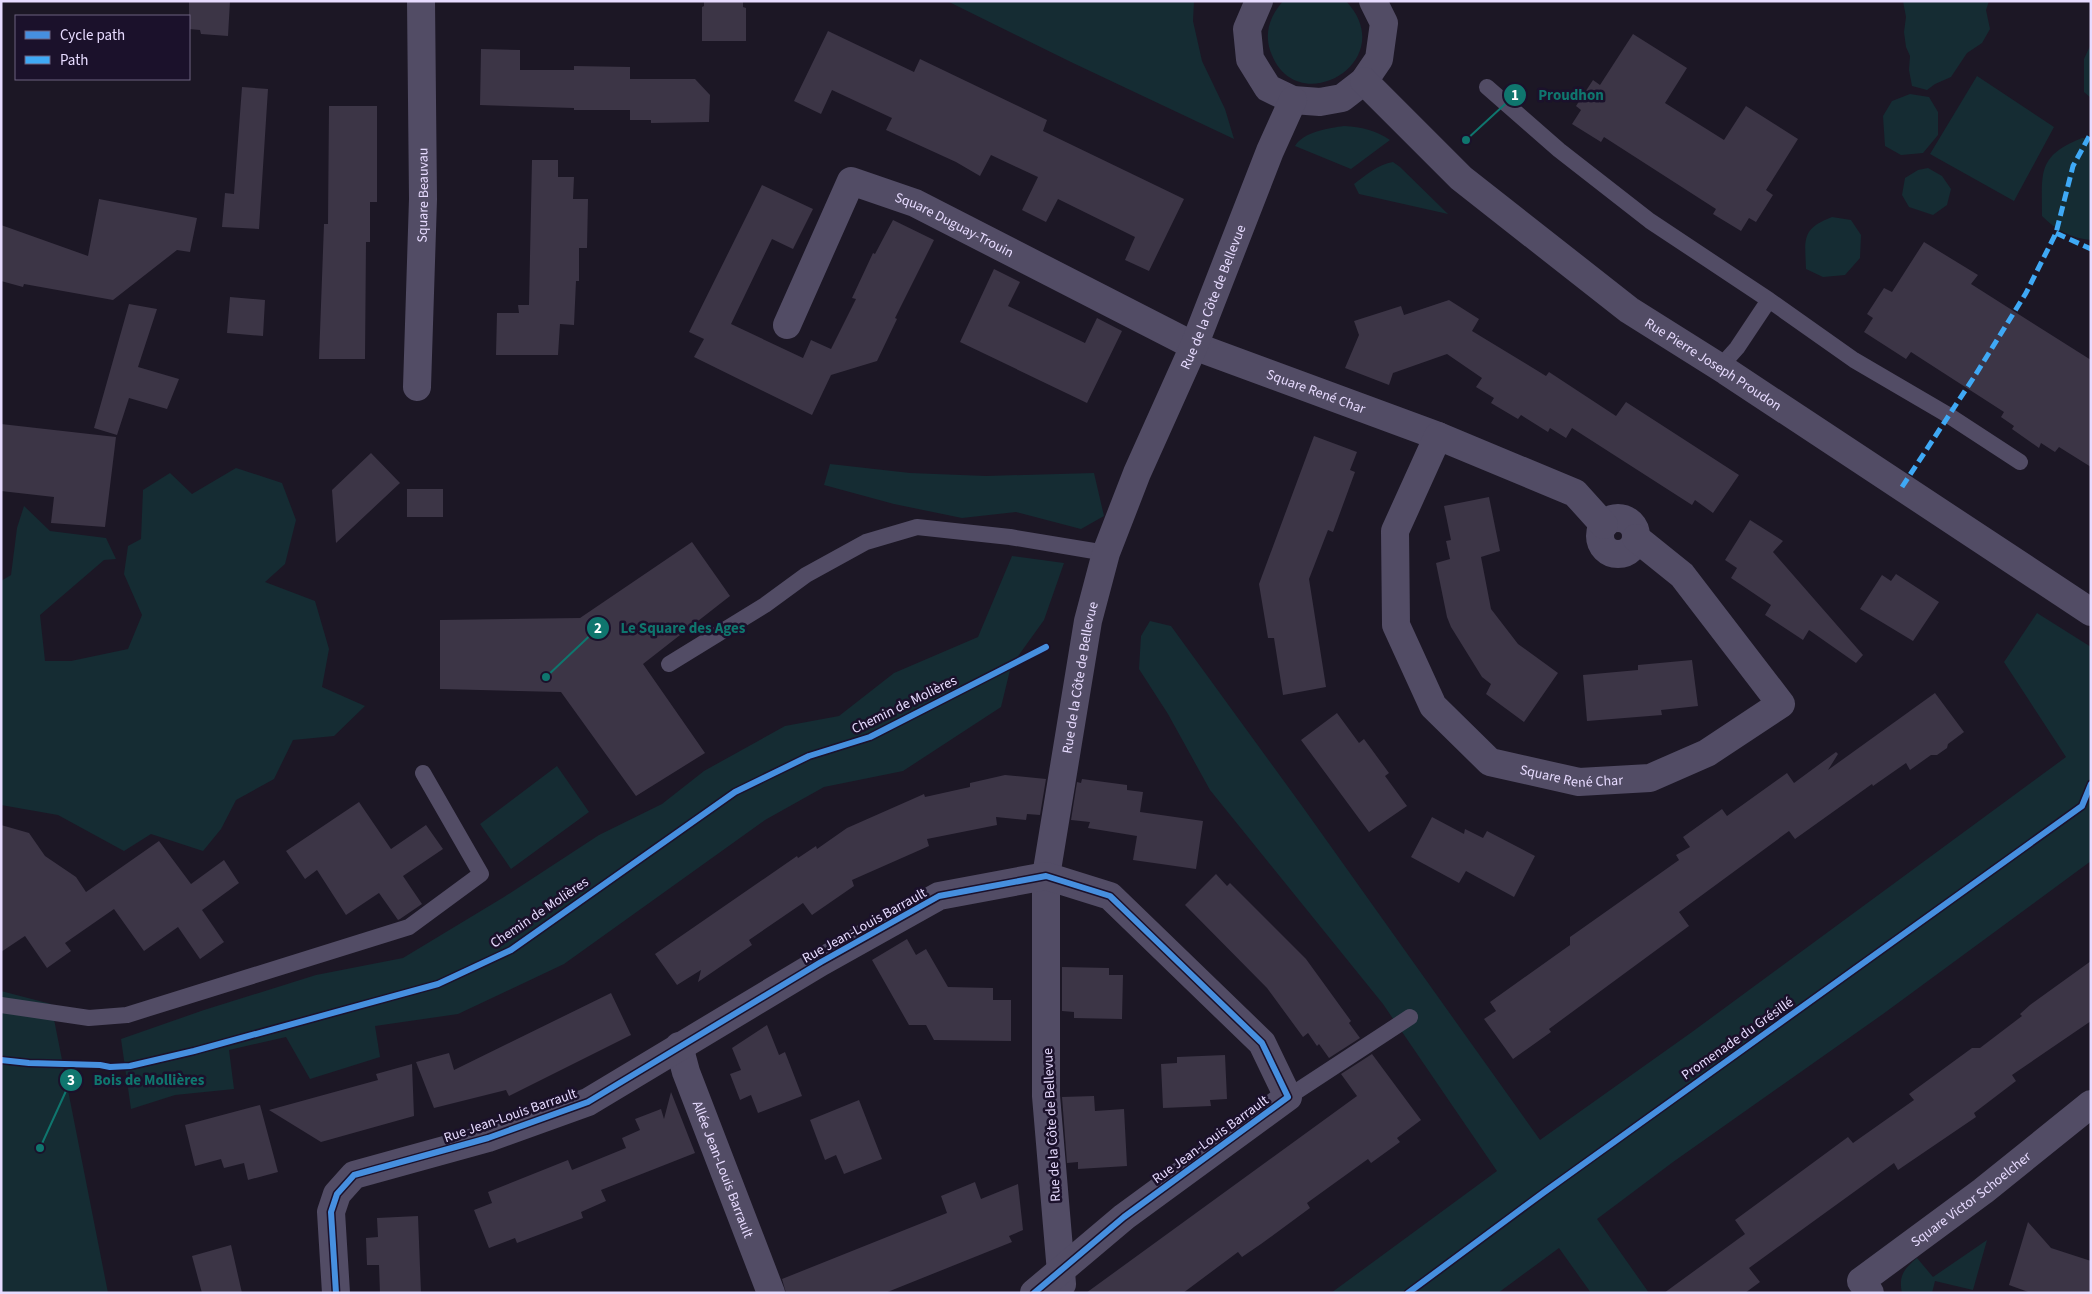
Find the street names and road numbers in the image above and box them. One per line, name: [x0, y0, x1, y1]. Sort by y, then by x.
street label: Square Beauvau: [413, 147, 434, 243]
street label: Square Duguay-Trouin: [892, 188, 1017, 263]
street label: Rue de la Côte de Bellevue: [1176, 222, 1251, 373]
street label: Rue Pierre Joseph Proudon: [1641, 313, 1785, 416]
street label: Square René Char: [1263, 365, 1368, 419]
street label: Rue de la Côte de Bellevue: [1057, 599, 1104, 755]
street label: Chemin de Molières: [848, 671, 961, 739]
street label: Square René Char: [1518, 760, 1624, 793]
street label: Chemin de Molières: [486, 872, 593, 953]
street label: Rue Jean-Louis Barrault: [799, 883, 931, 968]
street label: Promenade du Grésillé: [1677, 992, 1798, 1085]
street label: Rue de la Côte de Bellevue: [1038, 1048, 1066, 1202]
street label: Rue Jean-Louis Barrault: [441, 1084, 580, 1148]
street label: Rue Jean-Louis Barrault: [1148, 1091, 1273, 1189]
street label: Allée Jean-Louis Barrault: [687, 1098, 758, 1241]
street label: Square Victor Schoelcher: [1907, 1147, 2036, 1252]

